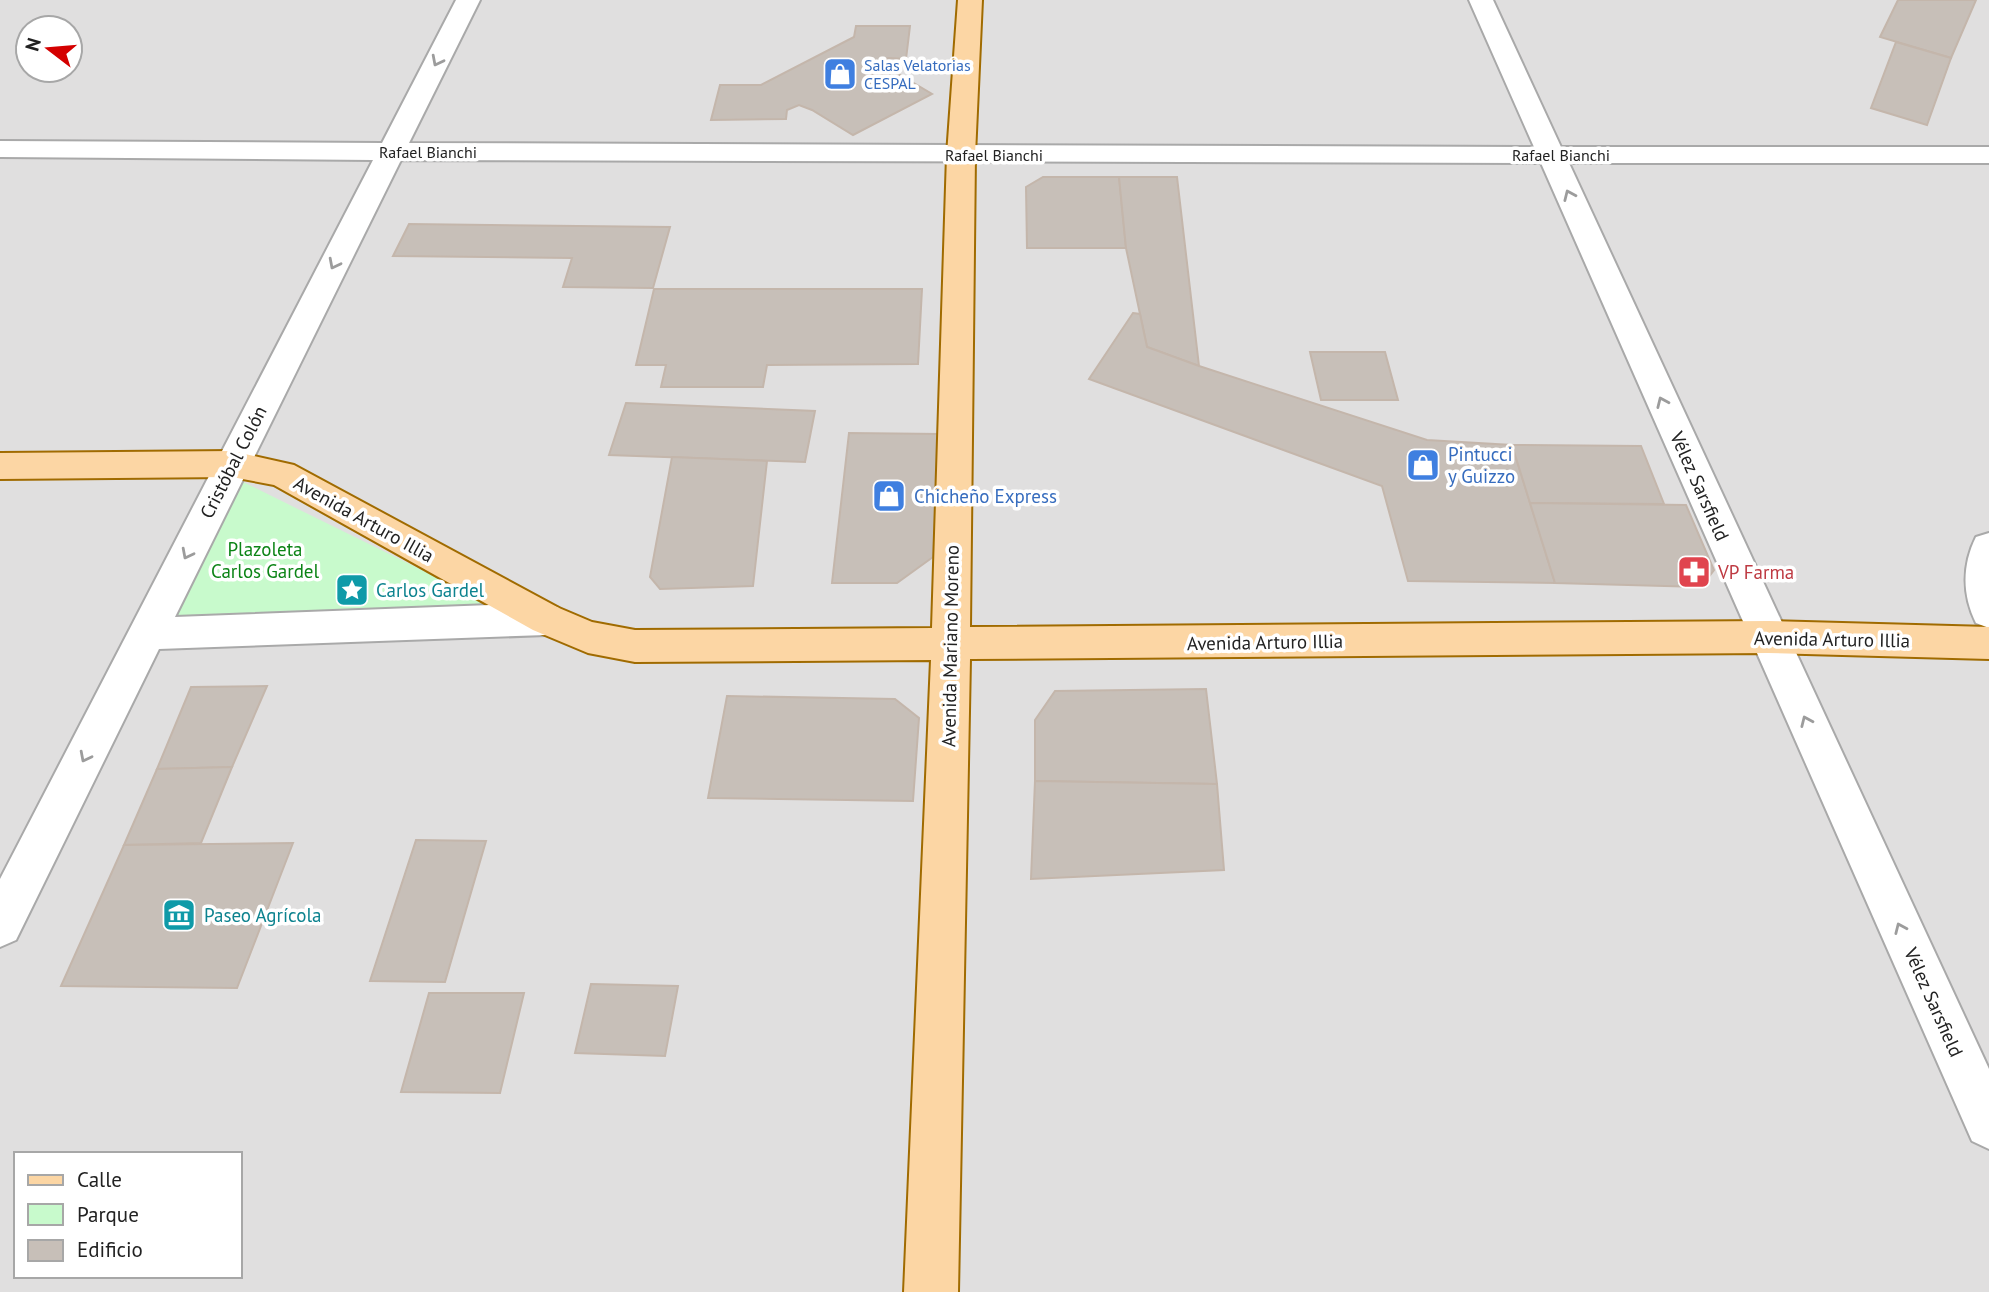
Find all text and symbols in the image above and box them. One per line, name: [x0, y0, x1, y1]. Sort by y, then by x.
north arrow: [14, 14, 84, 84]
text: N: [19, 35, 46, 54]
one-way arrow: [432, 54, 445, 66]
shop icon: Salas Velatorias CESPAL: [821, 55, 859, 93]
place label: Salas Velatorias CESPAL: [864, 55, 971, 93]
street label: Rafael Bianchi: [379, 142, 477, 162]
street label: Rafael Bianchi: [945, 145, 1043, 165]
street label: Rafael Bianchi: [1512, 145, 1610, 165]
one-way arrow: [1563, 189, 1577, 202]
one-way arrow: [328, 256, 342, 269]
one-way arrow: [1656, 397, 1670, 409]
street label: Cristóbal Colón: [194, 402, 272, 522]
street label: Vélez Sarsfield: [1665, 427, 1735, 544]
place label: Pintucci y Guizzo: [1448, 442, 1515, 488]
shop icon: Pintucci y Guizzo: [1404, 446, 1442, 484]
street label: Avenida Arturo Illia: [290, 471, 438, 567]
shop icon: Chicheño Express: [870, 477, 908, 515]
place label: Chicheño Express: [914, 484, 1057, 508]
park label: Plazoleta Carlos Gardel: [211, 537, 320, 583]
street label: Avenida Mariano Moreno: [936, 545, 964, 747]
one-way arrow: [181, 547, 195, 559]
pharmacy icon: VP Farma: [1675, 553, 1713, 591]
place label: VP Farma: [1717, 560, 1794, 584]
place icon: Carlos Gardel: [333, 571, 371, 609]
place label: Carlos Gardel: [376, 578, 485, 602]
street label: Avenida Arturo Illia: [1754, 626, 1910, 652]
street label: Avenida Arturo Illia: [1187, 629, 1343, 655]
one-way arrow: [1800, 716, 1814, 728]
one-way arrow: [79, 750, 93, 762]
museum icon: Paseo Agrícola: [160, 896, 198, 934]
place label: Paseo Agrícola: [204, 903, 321, 927]
one-way arrow: [1894, 923, 1908, 935]
street label: Vélez Sarsfield: [1899, 943, 1969, 1060]
legend: [14, 1152, 242, 1278]
text: Calle: [77, 1166, 122, 1193]
text: Parque: [77, 1201, 139, 1228]
text: Edificio: [77, 1236, 143, 1263]

